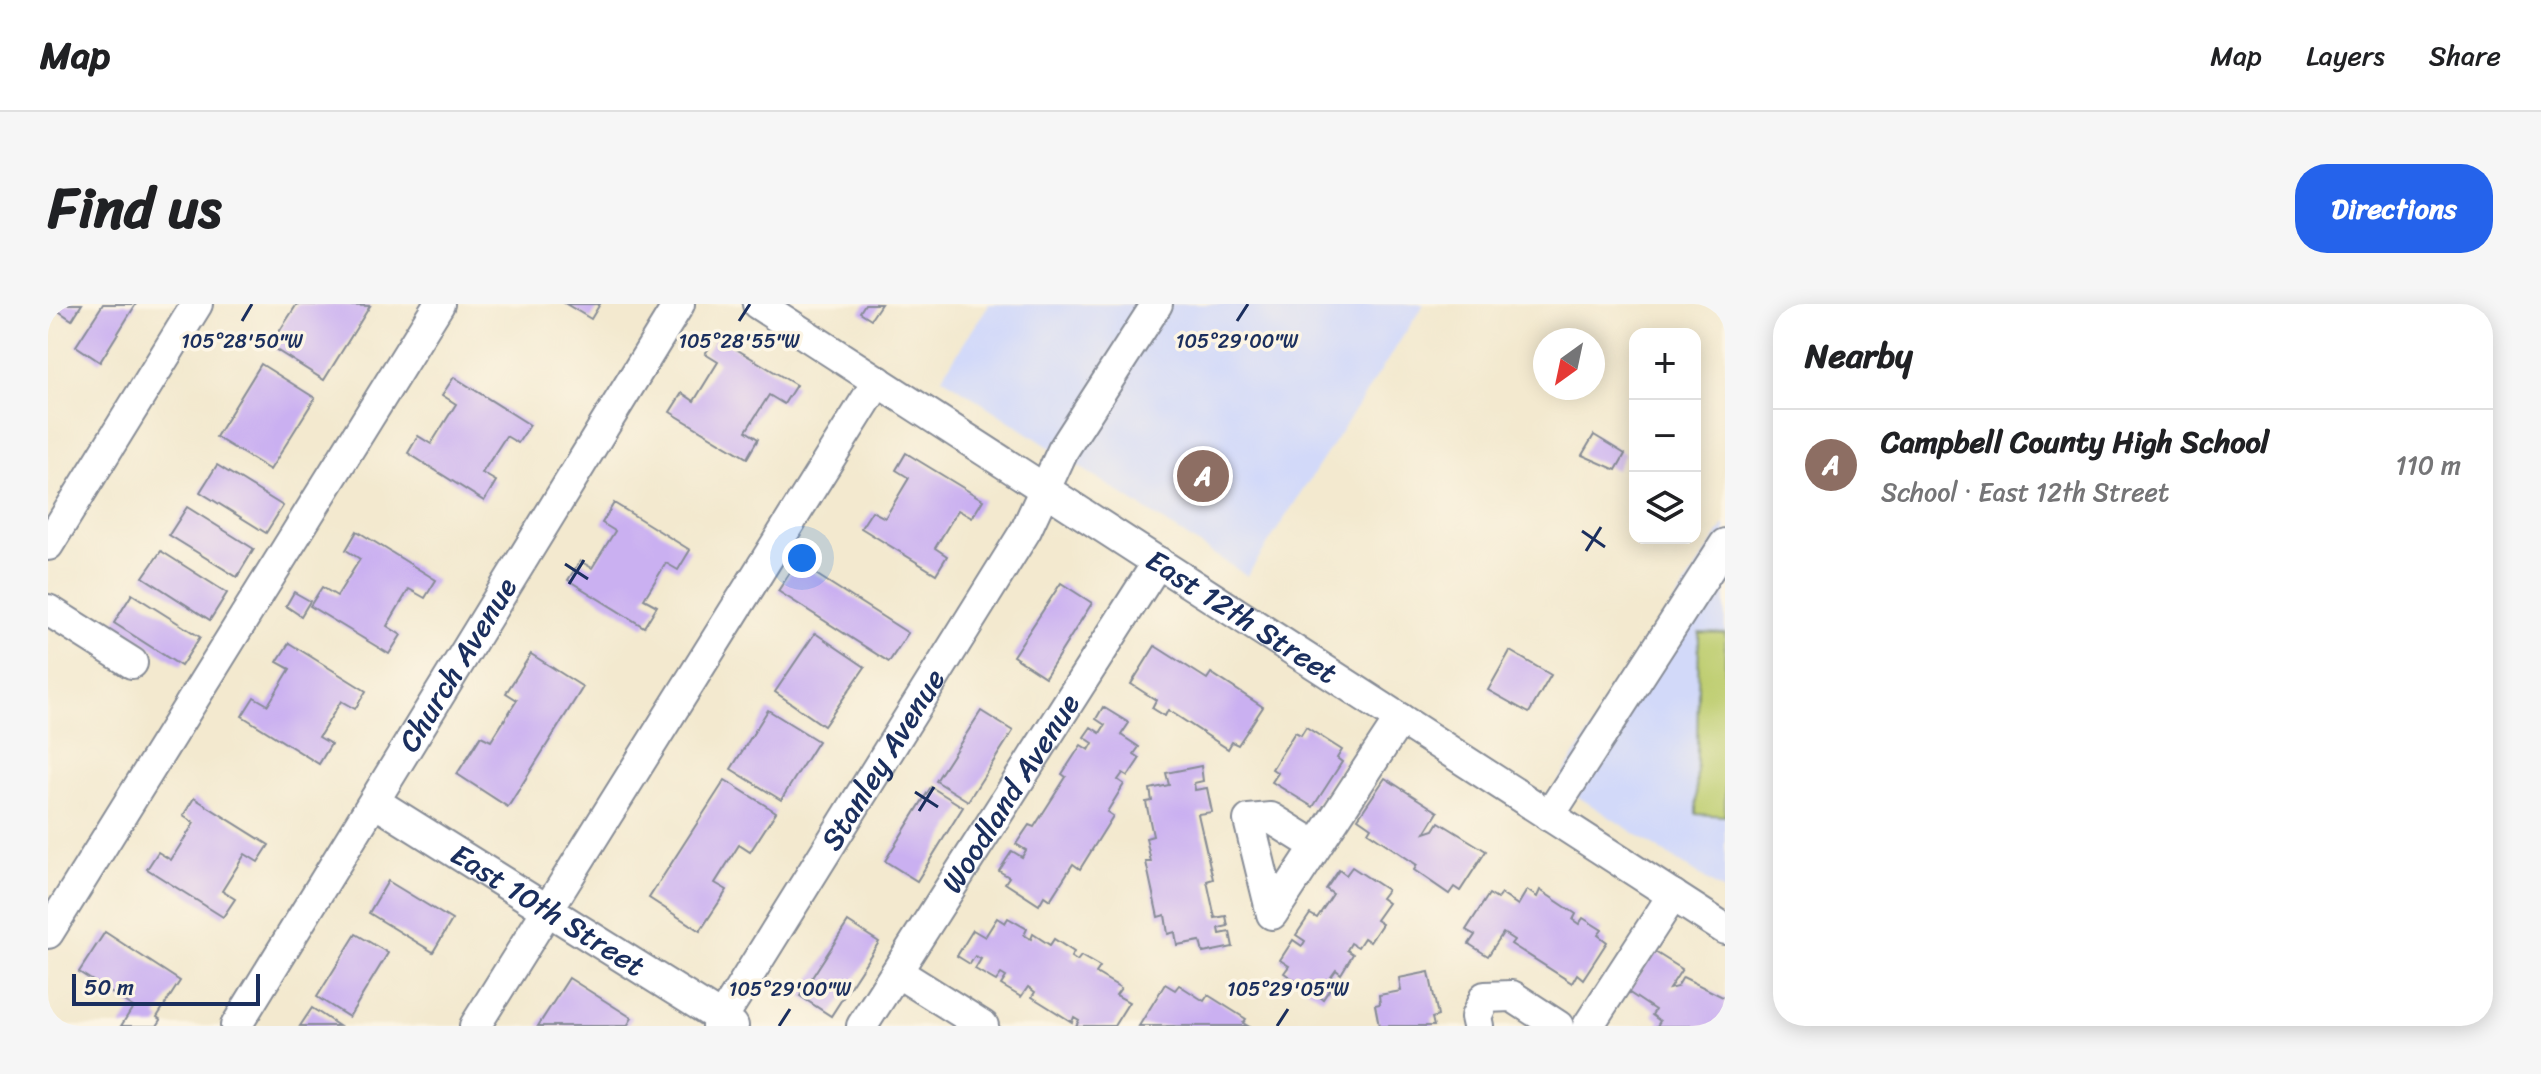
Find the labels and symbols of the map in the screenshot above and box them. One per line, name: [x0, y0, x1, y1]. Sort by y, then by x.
text: 105°28'50"W: [181, 324, 303, 359]
text: 105°28'55"W: [678, 324, 800, 359]
text: 105°29'00"W: [1176, 324, 1299, 359]
north arrow: [1533, 328, 1605, 400]
pin: A: [1177, 446, 1229, 506]
street label: East 12th Street: [1134, 534, 1349, 699]
your location: [782, 538, 822, 578]
street label: Church Avenue: [383, 566, 532, 763]
street label: Stanley Avenue: [806, 658, 961, 861]
street label: Woodland Avenue: [926, 682, 1095, 904]
street label: East 10th Street: [439, 828, 656, 992]
scale bar: [72, 970, 260, 1006]
text: 105°29'00"W: [729, 972, 852, 1007]
text: 105°29'05"W: [1227, 972, 1349, 1007]

